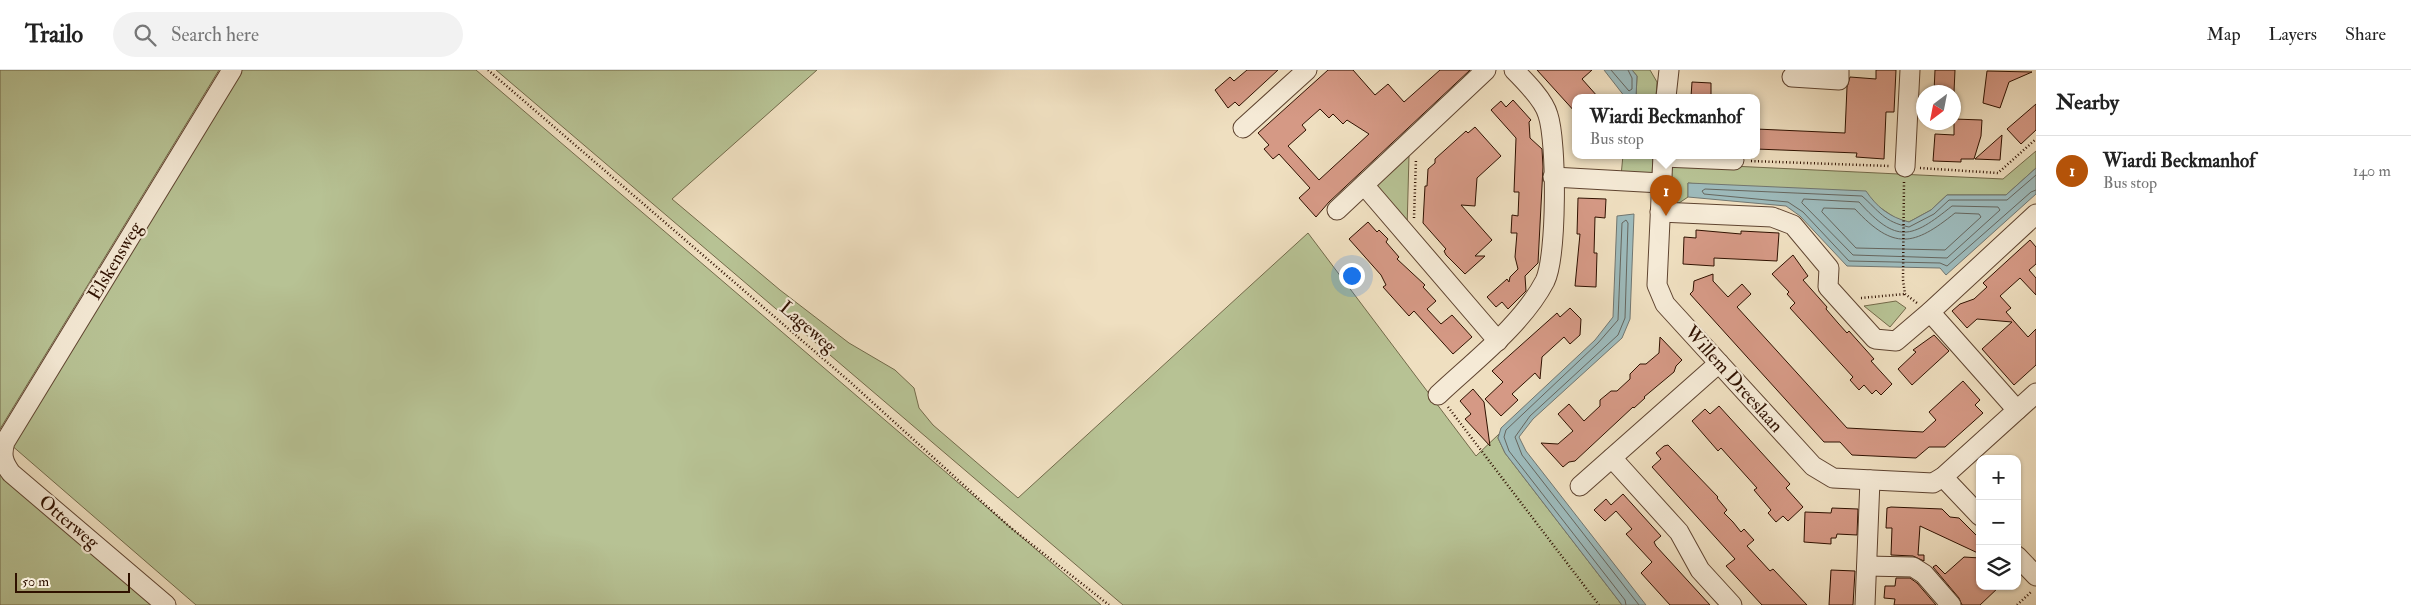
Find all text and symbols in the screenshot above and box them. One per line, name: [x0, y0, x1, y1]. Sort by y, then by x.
search box: [113, 12, 463, 57]
text: Trailo: [25, 19, 83, 50]
icon: search: [131, 21, 159, 49]
text: Search here: [171, 23, 259, 47]
text: Map: [2207, 23, 2241, 46]
text: Layers: [2269, 23, 2317, 46]
text: Share: [2345, 23, 2386, 46]
north arrow: [1916, 85, 1961, 130]
text: Nearby: [2056, 89, 2119, 116]
popup: [1572, 94, 1760, 159]
text: Wiardi Beckmanhof: [1590, 105, 1742, 129]
text: Bus stop: [1590, 129, 1644, 149]
text: Wiardi Beckmanhof: [2103, 149, 2255, 173]
text: 1: [2069, 161, 2075, 181]
text: 140 m: [2353, 161, 2391, 181]
text: Bus stop: [2103, 173, 2157, 193]
pin: 1: [1650, 175, 1682, 216]
street label: Elskensweg: [82, 217, 148, 304]
your location: [1339, 263, 1365, 289]
street label: Lageweg: [775, 296, 842, 359]
street label: Willem Dreeslaan: [1679, 320, 1789, 438]
map controls: [1976, 455, 2021, 590]
button: +: [1976, 455, 2021, 500]
street label: Otterweg: [34, 490, 105, 555]
button: −: [1976, 500, 2021, 545]
button: layers: [1976, 545, 2021, 590]
scale bar: [15, 570, 130, 593]
text: 50 m: [22, 573, 49, 590]

